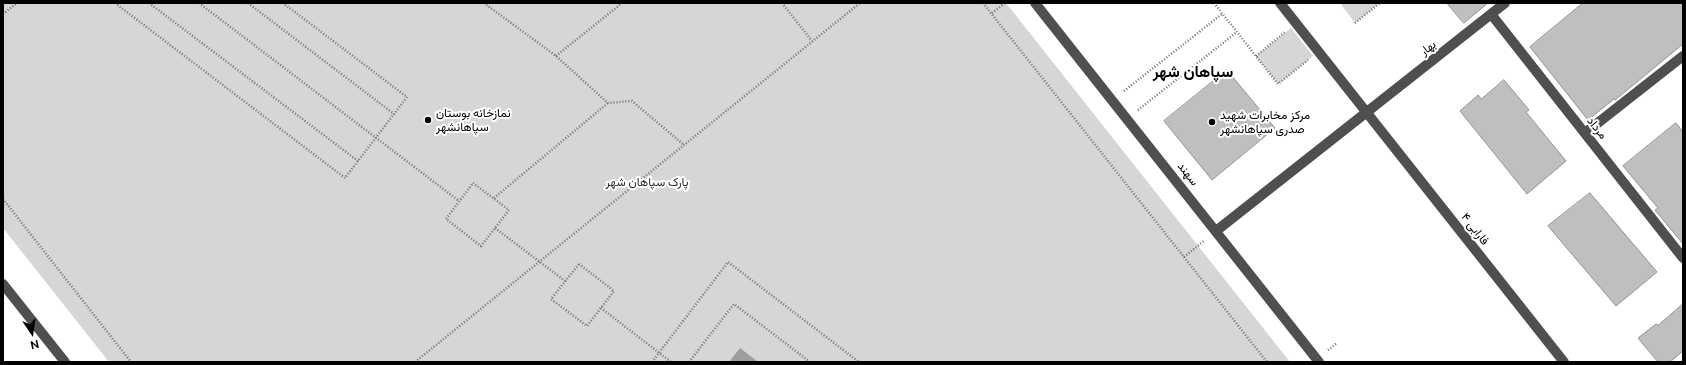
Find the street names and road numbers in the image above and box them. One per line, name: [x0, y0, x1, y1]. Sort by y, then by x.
street label: بهار: [1417, 37, 1439, 59]
street label: مرداد: [1584, 114, 1610, 142]
street label: سهند: [1174, 159, 1202, 189]
street label: فارابی ۴: [1458, 210, 1492, 248]

